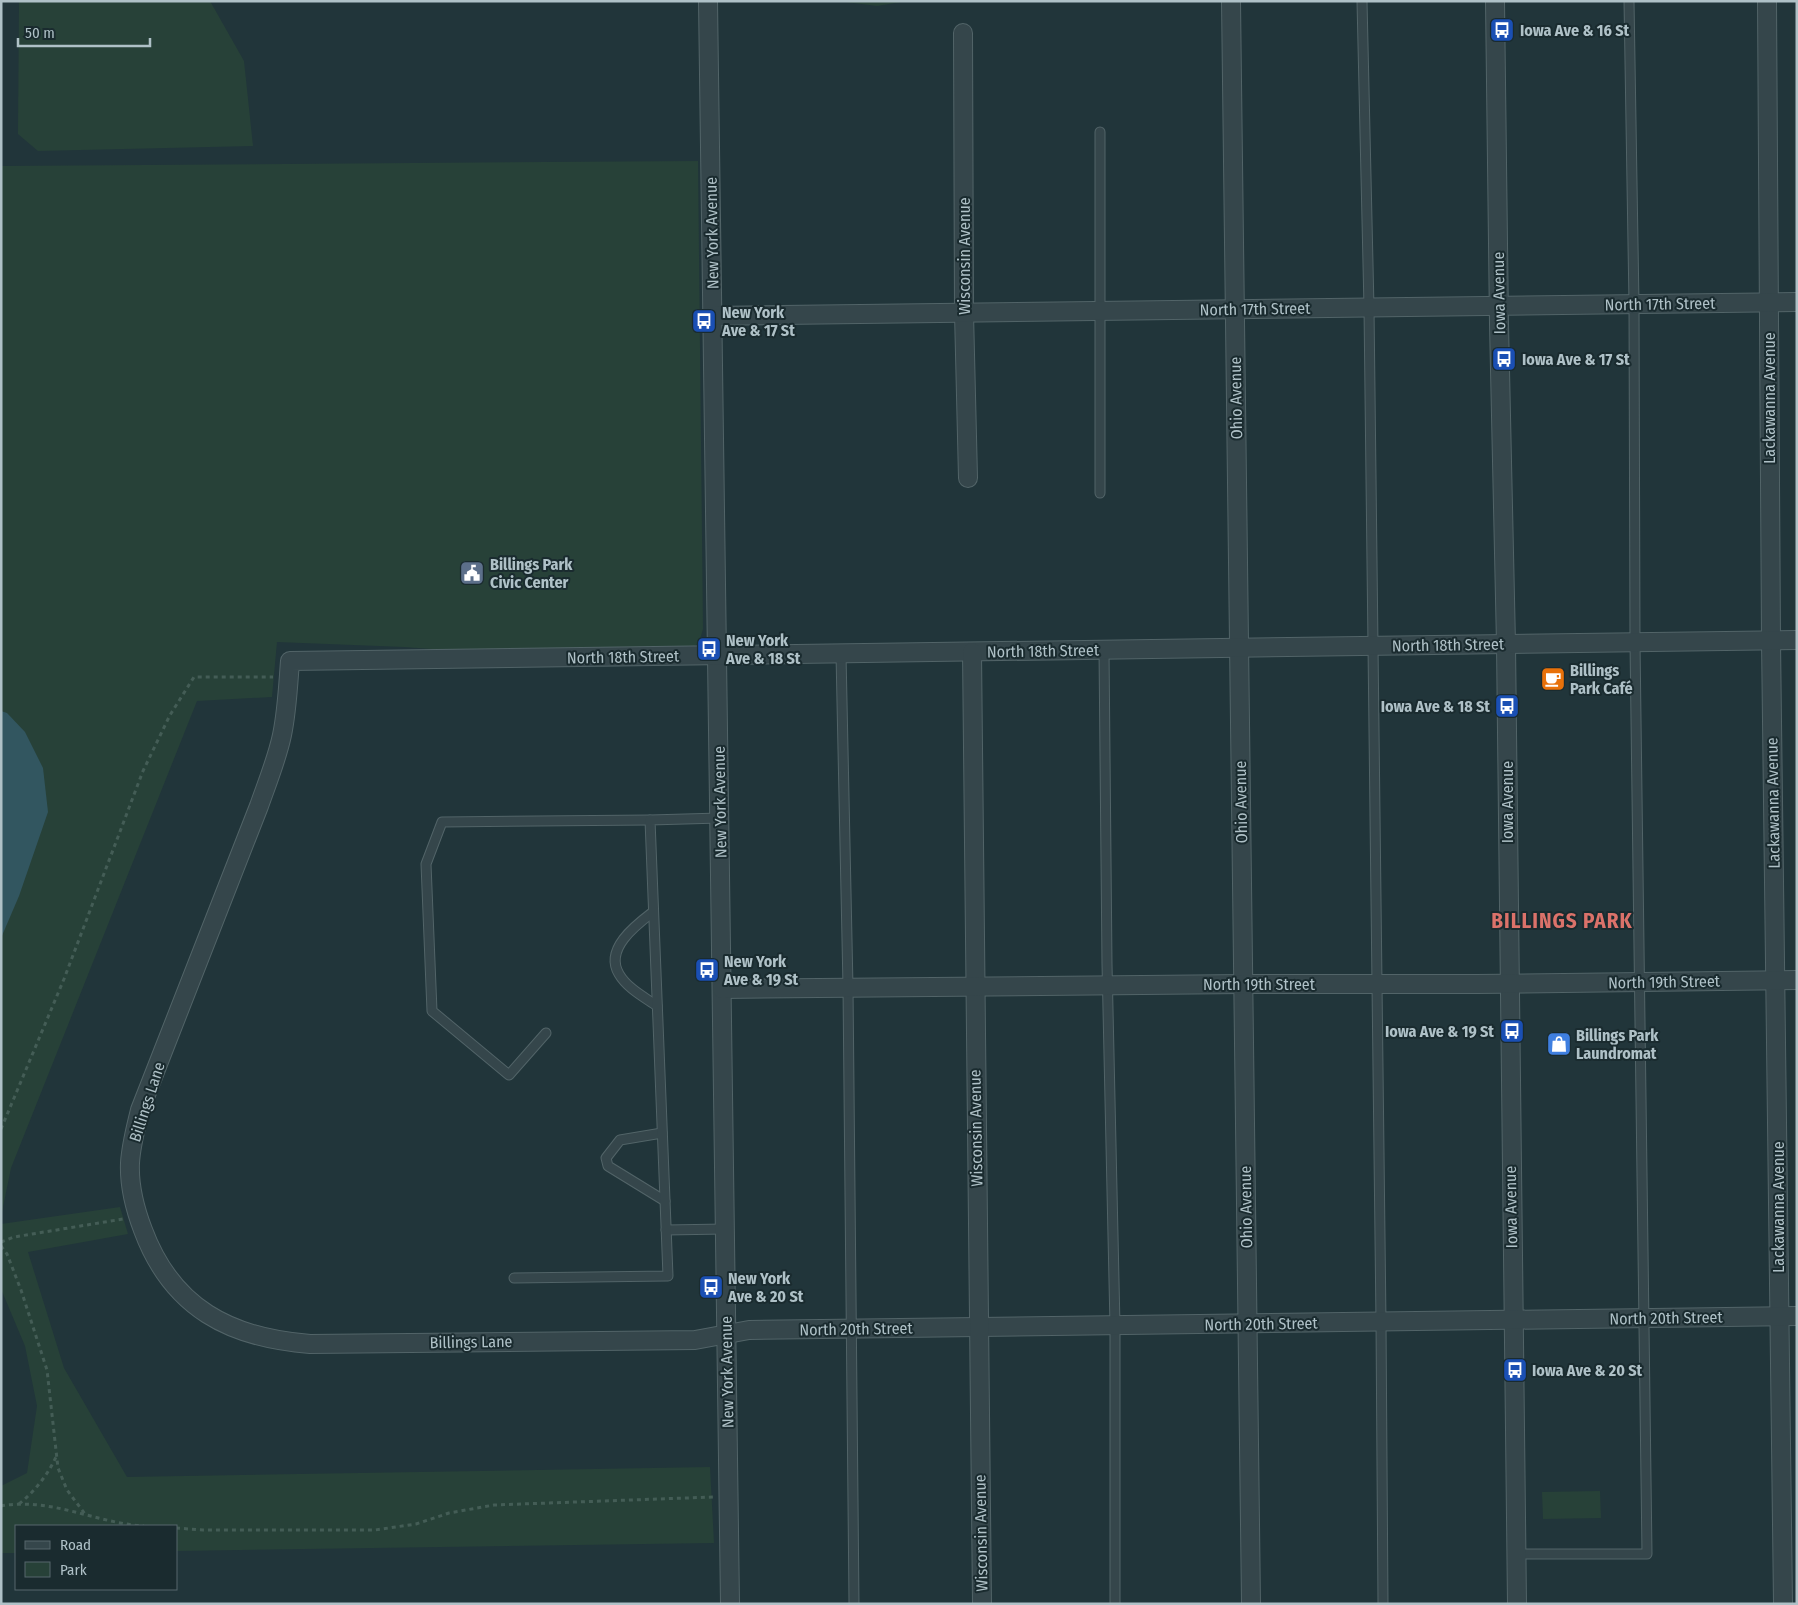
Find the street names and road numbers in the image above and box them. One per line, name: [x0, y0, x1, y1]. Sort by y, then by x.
street label: New York Avenue: [702, 177, 722, 289]
street label: Wisconsin Avenue: [955, 197, 974, 315]
street label: Iowa Avenue: [1489, 251, 1509, 334]
street label: North 17th Street: [1605, 294, 1716, 314]
street label: North 17th Street: [1200, 299, 1311, 319]
street label: Lackawanna Avenue: [1760, 332, 1779, 464]
street label: Ohio Avenue: [1226, 356, 1246, 440]
street label: North 18th Street: [1392, 635, 1505, 655]
street label: North 18th Street: [987, 641, 1100, 661]
street label: North 18th Street: [567, 647, 680, 667]
street label: Lackawanna Avenue: [1762, 737, 1784, 869]
street label: New York Avenue: [710, 746, 730, 858]
street label: Ohio Avenue: [1231, 760, 1251, 844]
street label: Iowa Avenue: [1498, 761, 1517, 843]
street label: North 19th Street: [1608, 972, 1721, 992]
street label: North 19th Street: [1203, 975, 1316, 994]
street label: Billings Lane: [125, 1060, 169, 1144]
street label: Wisconsin Avenue: [965, 1069, 987, 1187]
street label: Lackawanna Avenue: [1769, 1141, 1788, 1273]
street label: Ohio Avenue: [1236, 1165, 1256, 1249]
street label: Iowa Avenue: [1501, 1165, 1521, 1248]
street label: North 20th Street: [1609, 1307, 1724, 1328]
street label: North 20th Street: [1204, 1313, 1319, 1334]
street label: New York Avenue: [717, 1316, 737, 1428]
street label: North 20th Street: [799, 1318, 914, 1339]
street label: Billings Lane: [429, 1332, 513, 1352]
street label: Wisconsin Avenue: [970, 1474, 992, 1592]

